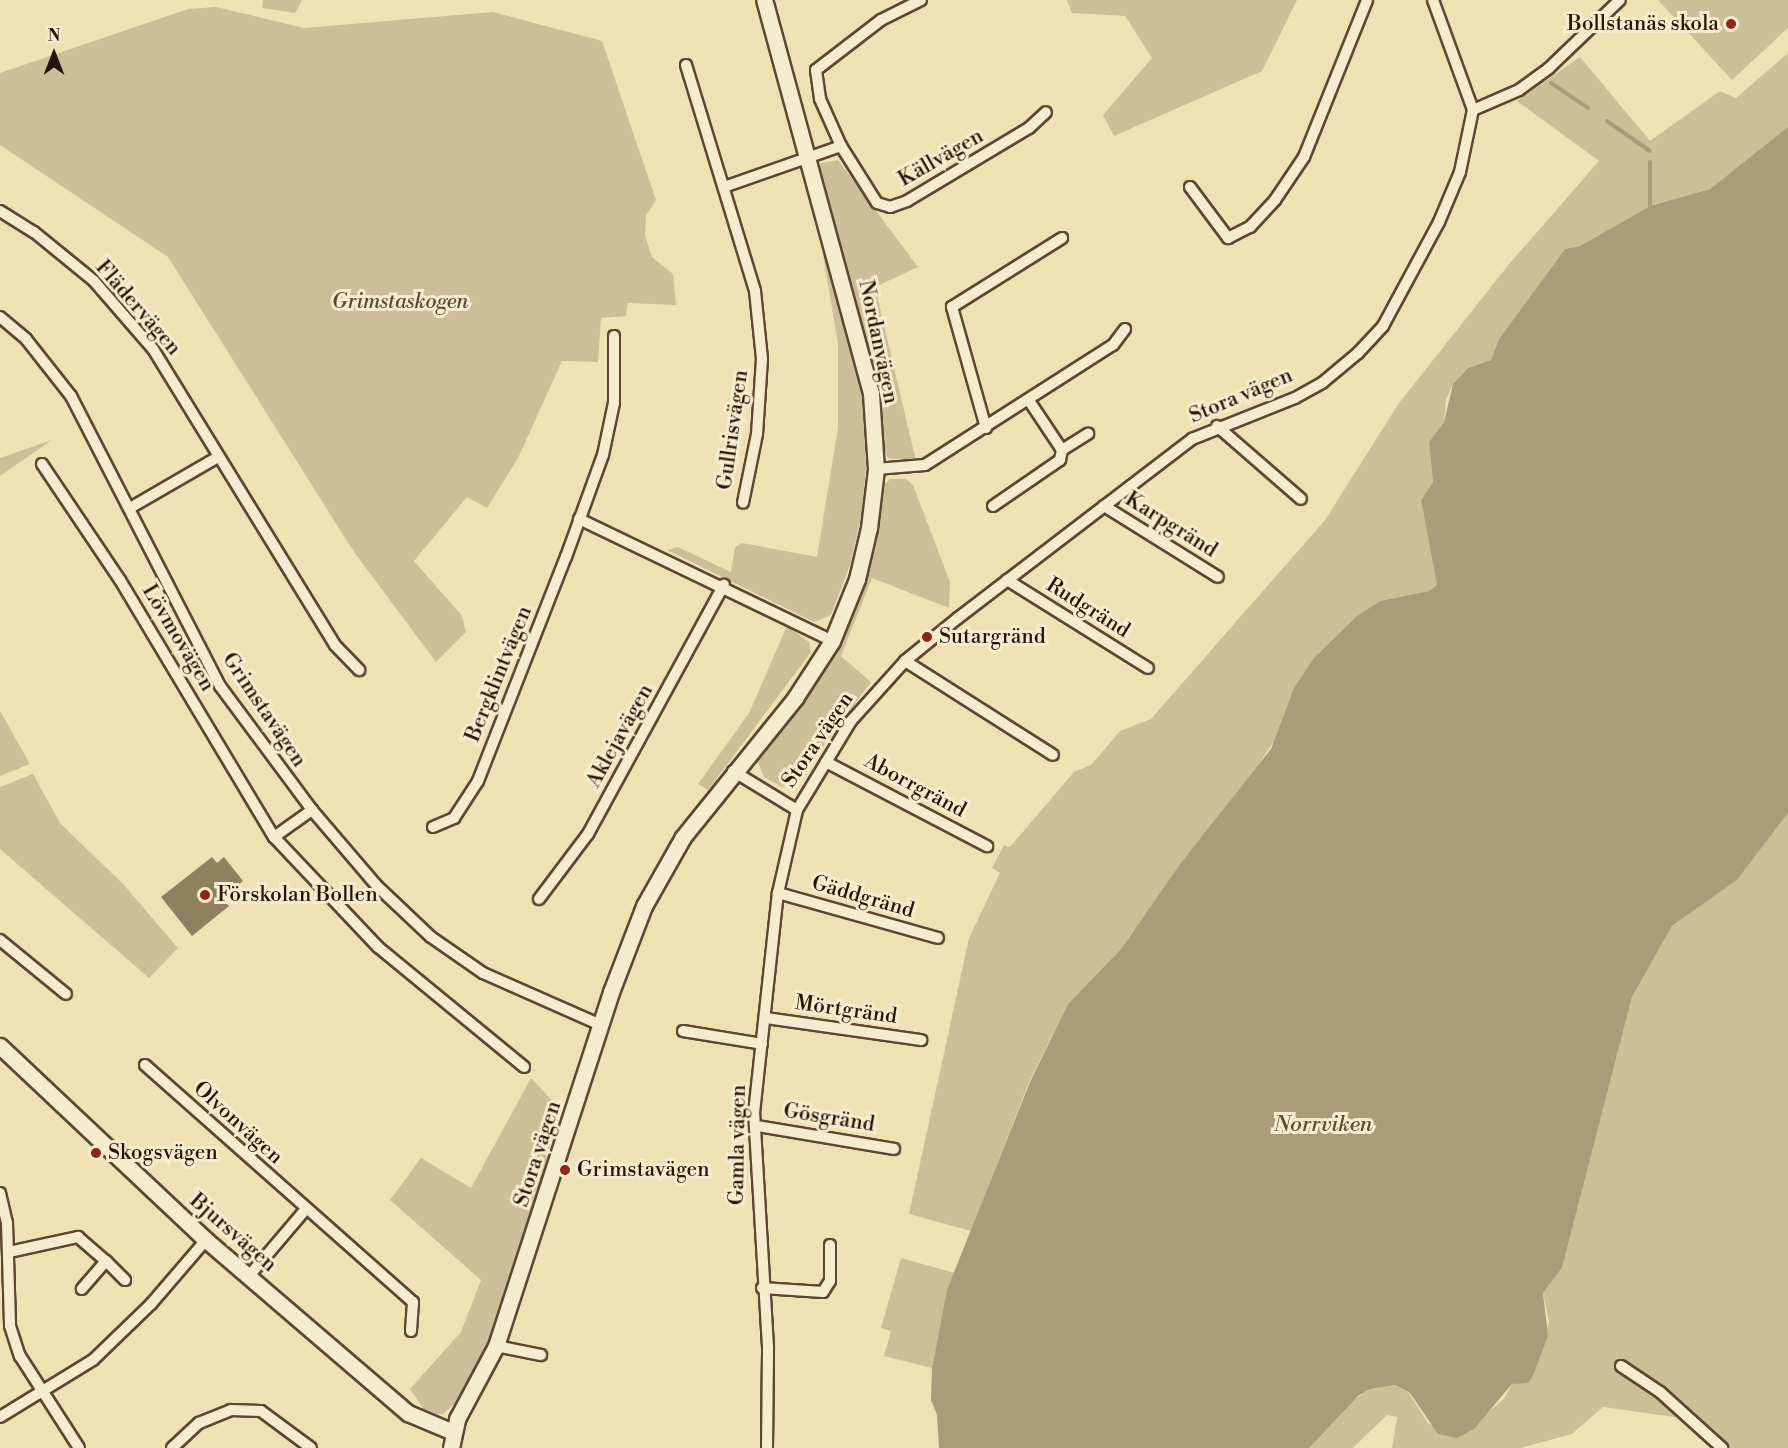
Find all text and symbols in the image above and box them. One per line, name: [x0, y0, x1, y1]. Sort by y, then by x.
place label: Bollstanäs skola: [1567, 11, 1719, 37]
marker: Bollstanäs skola: [1724, 17, 1738, 31]
north arrow: [24, 24, 84, 84]
text: N: [48, 26, 60, 46]
street label: Källvägen: [894, 124, 988, 192]
street label: Flädervägen: [90, 255, 186, 361]
street label: Nordanvägen: [853, 278, 903, 406]
park label: Grimstaskogen: [332, 289, 468, 315]
street label: Stora vägen: [1186, 363, 1296, 429]
street label: Gullrisvägen: [712, 369, 754, 491]
street label: Karpgränd: [1120, 487, 1222, 563]
street label: Rudgränd: [1042, 572, 1134, 644]
street label: Lövmovägen: [136, 580, 220, 696]
street label: Bergklintvägen: [460, 603, 538, 745]
place label: Sutargränd: [939, 624, 1046, 650]
marker: Sutargränd: [920, 630, 934, 644]
street label: Grimstavägen: [216, 648, 312, 772]
street label: Aklejavägen: [581, 680, 659, 792]
street label: Stora vägen: [777, 687, 859, 793]
street label: Aborrgränd: [860, 749, 970, 823]
street label: Gäddgränd: [809, 870, 917, 924]
place label: Förskolan Bollen: [217, 882, 378, 908]
marker: Förskolan Bollen: [198, 888, 212, 902]
street label: Mörtgränd: [793, 990, 899, 1030]
street label: Olvonvägen: [188, 1076, 288, 1170]
street label: Gamla vägen: [724, 1085, 752, 1205]
street label: Stora vägen: [509, 1098, 567, 1210]
street label: Gösgränd: [782, 1098, 876, 1138]
water label: Norrviken: [1274, 1112, 1372, 1138]
place label: Skogsvägen: [108, 1140, 218, 1166]
marker: Skogsvägen: [89, 1146, 103, 1160]
place label: Grimstavägen: [577, 1157, 710, 1183]
marker: Grimstavägen: [558, 1163, 572, 1177]
street label: Bjursvägen: [184, 1188, 282, 1278]

